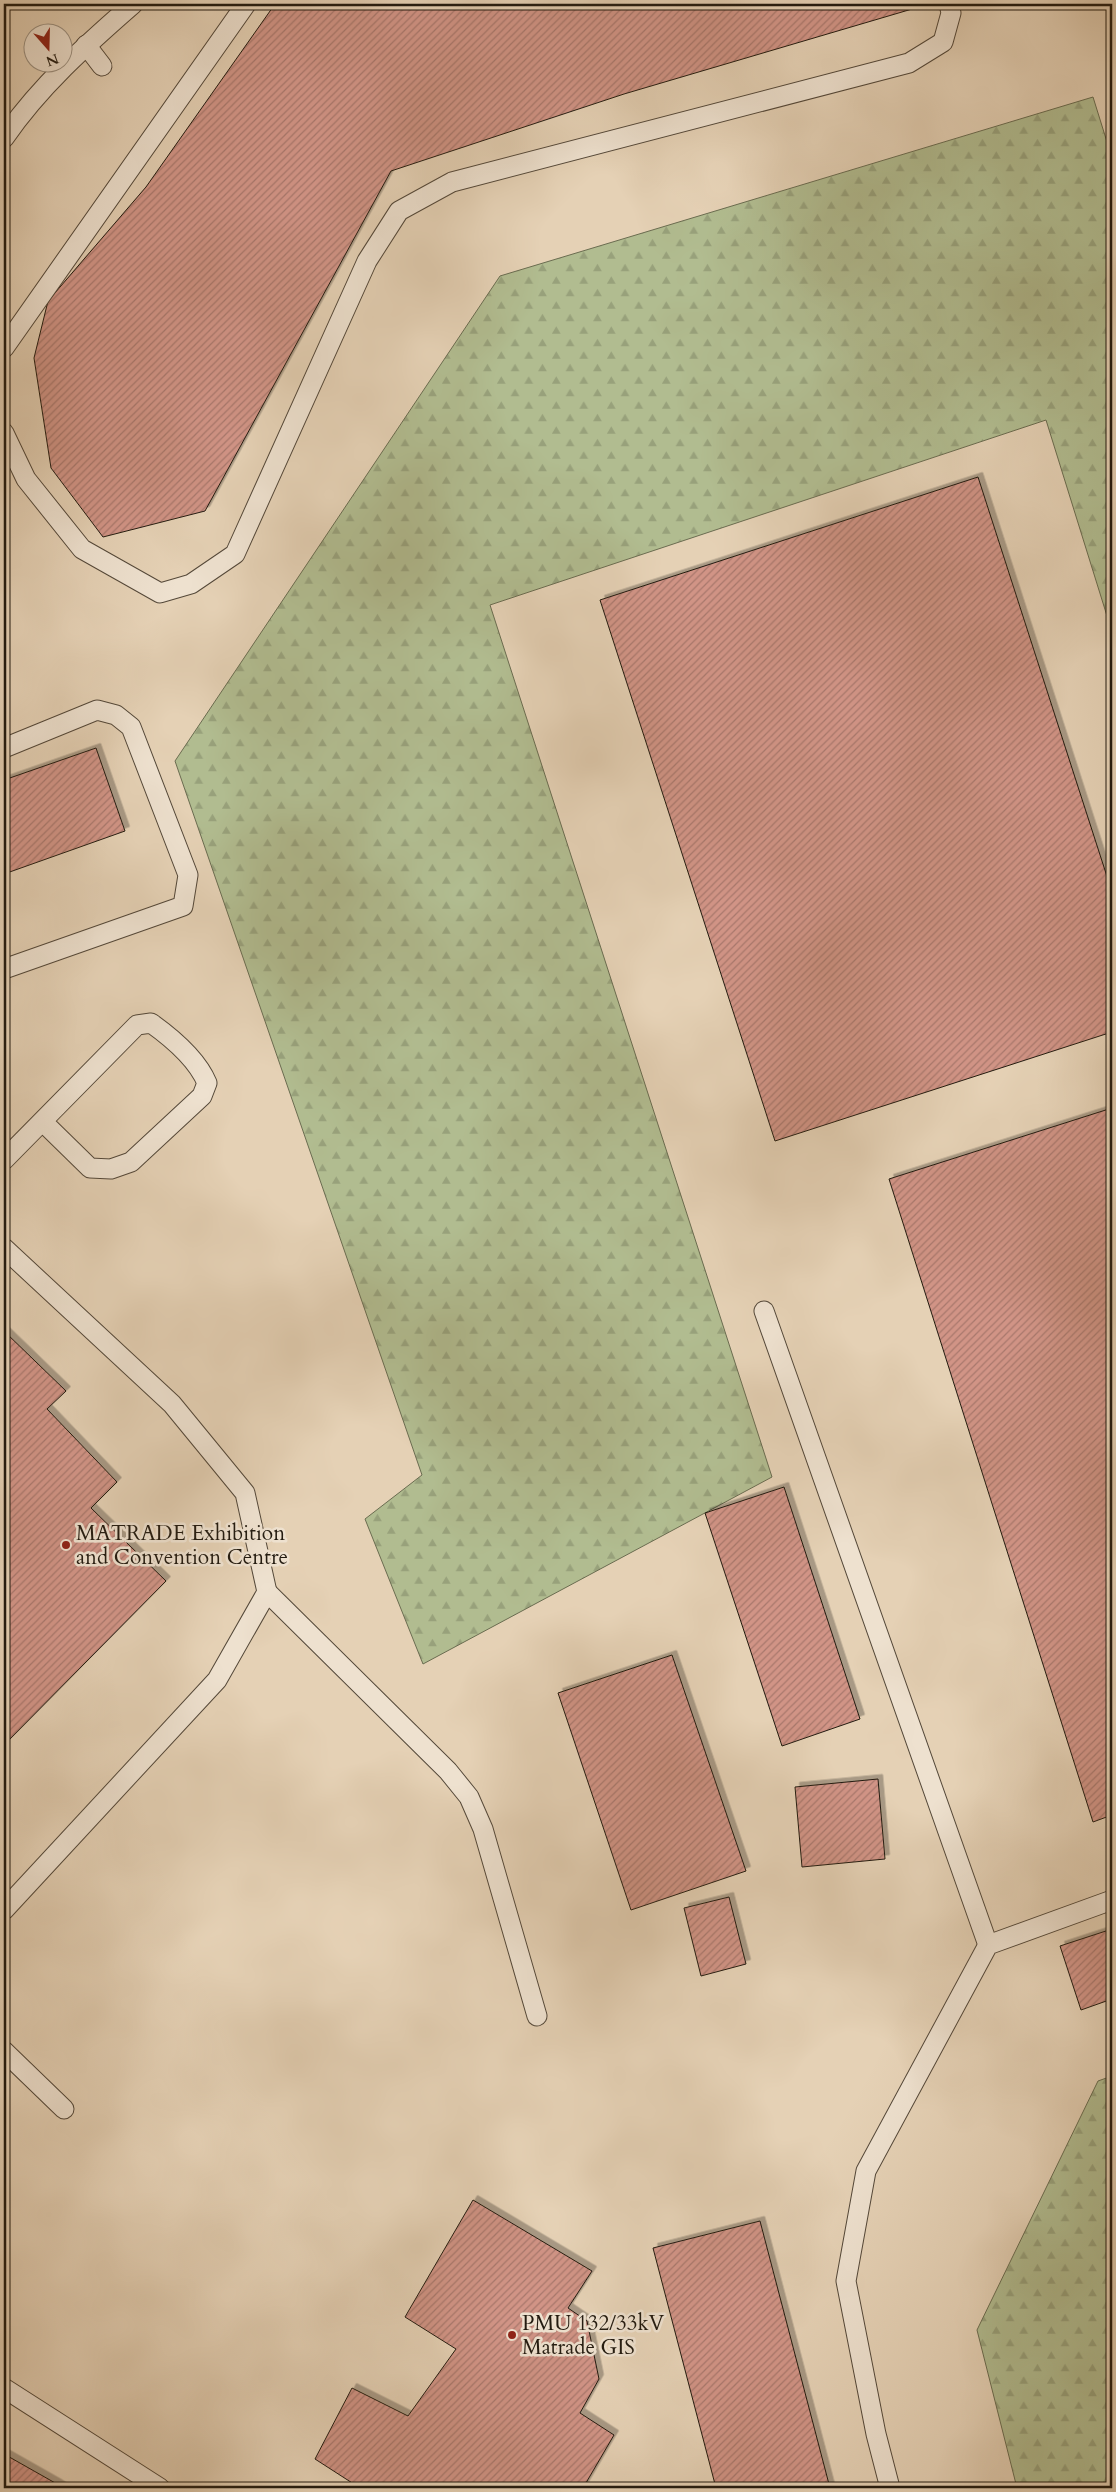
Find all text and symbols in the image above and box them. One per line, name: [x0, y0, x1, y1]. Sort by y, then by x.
north arrow: [22, 22, 72, 72]
text: N: [43, 49, 61, 71]
place label: MATRADE Exhibition and Convention Centre: [76, 1519, 288, 1572]
marker: MATRADE Exhibition and Convention Centre: [60, 1539, 72, 1551]
place label: PMU 132/33kV Matrade GIS: [522, 2309, 665, 2362]
marker: PMU 132/33kV Matrade GIS: [506, 2329, 518, 2341]

